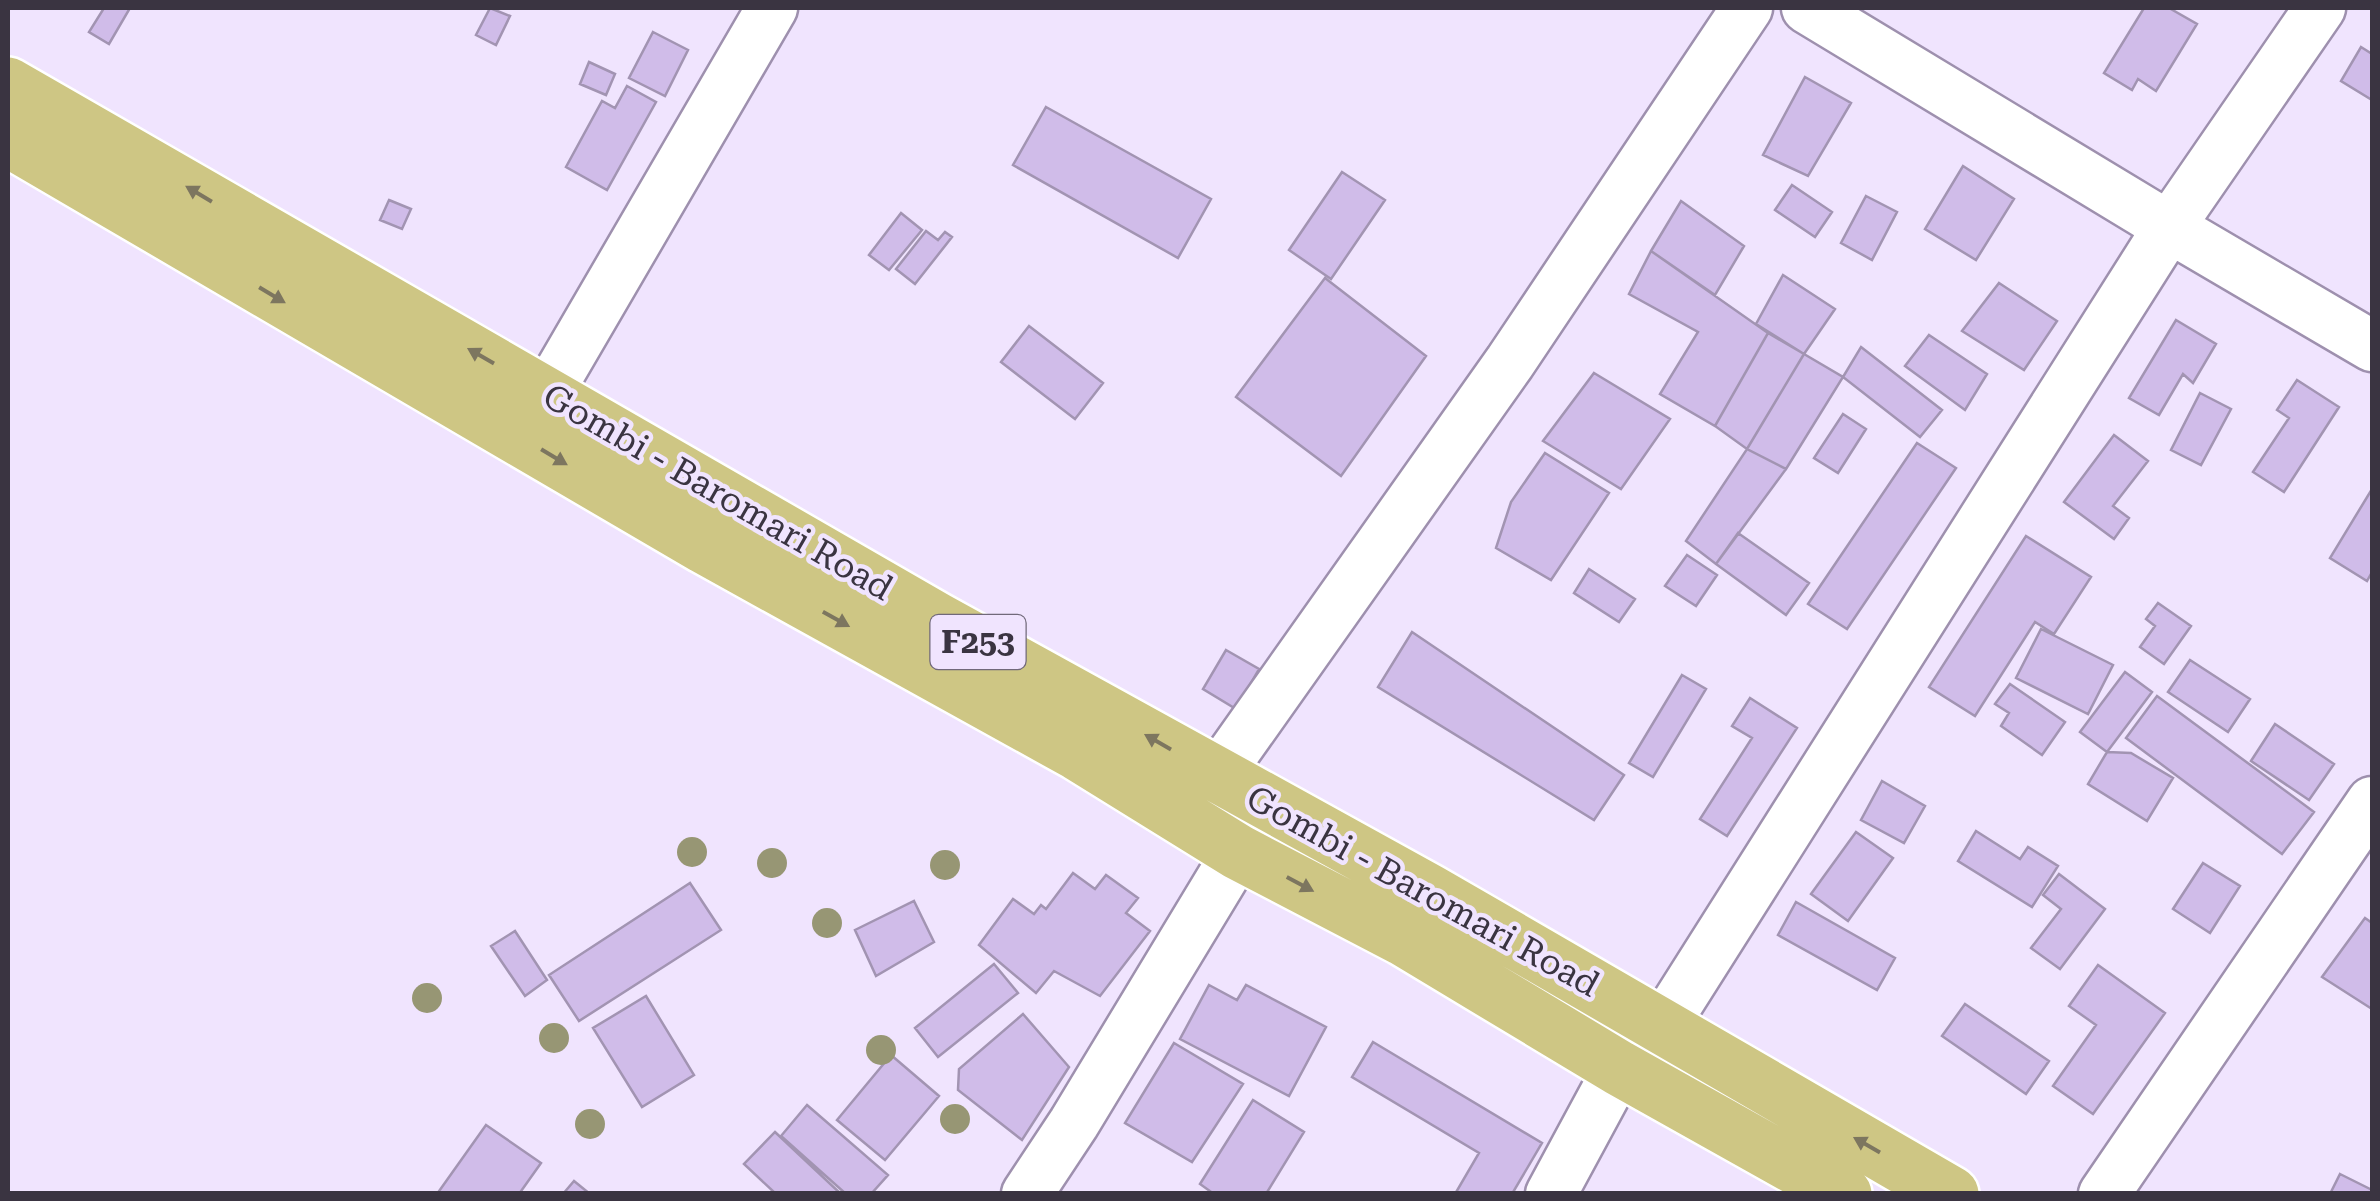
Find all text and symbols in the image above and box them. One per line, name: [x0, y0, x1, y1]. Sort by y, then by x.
one-way arrow: [185, 186, 213, 203]
one-way arrow: [258, 286, 286, 303]
one-way arrow: [467, 347, 495, 365]
street label: Gombi - Baromari Road: [536, 375, 900, 609]
one-way arrow: [540, 448, 568, 465]
one-way arrow: [821, 610, 850, 627]
road number: F253: [930, 615, 1026, 669]
one-way arrow: [1144, 734, 1172, 752]
street label: Gombi - Baromari Road: [1239, 777, 1606, 1006]
one-way arrow: [1285, 876, 1314, 893]
one-way arrow: [1852, 1137, 1881, 1154]

